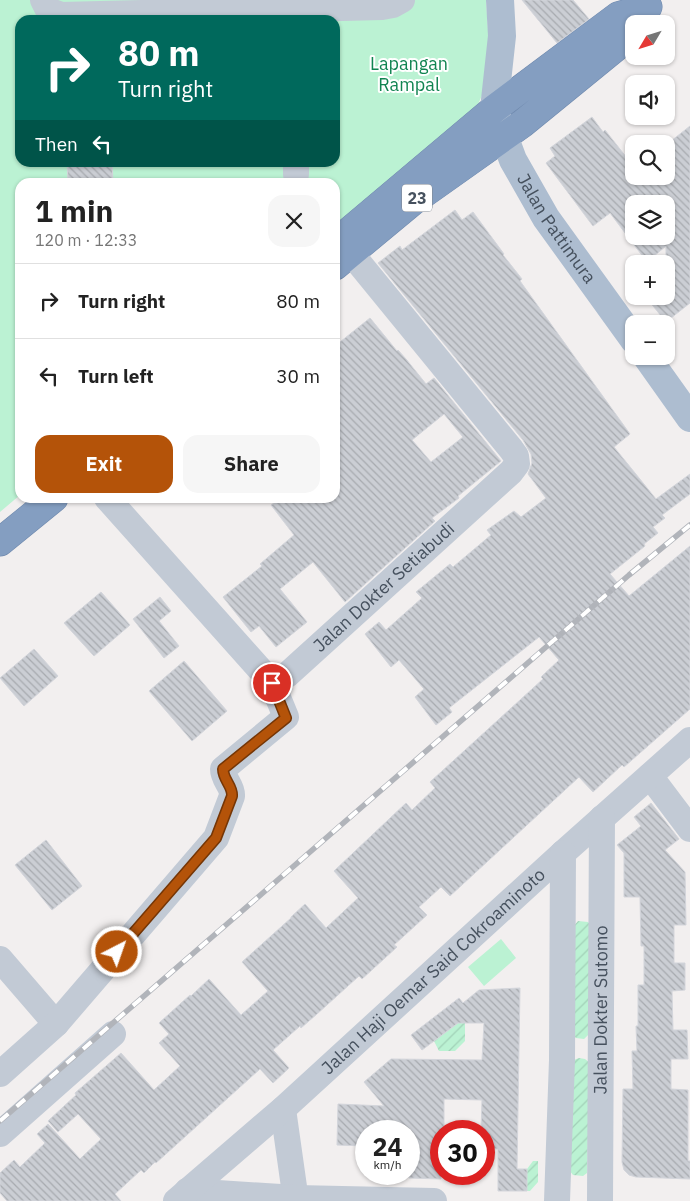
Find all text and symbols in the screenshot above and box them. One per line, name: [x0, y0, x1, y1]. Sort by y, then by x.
north arrow: [625, 15, 675, 65]
map controls: [625, 15, 675, 365]
text: 80 m: [118, 30, 200, 76]
icon: right: [35, 35, 100, 100]
park label: Lapangan Rampal: [370, 52, 448, 96]
text: Turn right: [118, 74, 213, 103]
button: sound: [625, 75, 675, 125]
icon: left: [88, 130, 116, 158]
text: Then: [35, 132, 78, 156]
button: search: [625, 135, 675, 185]
street label: Jalan Pattimura: [512, 169, 602, 288]
road number: 23: [402, 184, 432, 212]
text: 1 min: [35, 191, 113, 230]
button: close: [268, 195, 320, 247]
button: layers: [625, 195, 675, 245]
text: 120 m · 12:33: [35, 230, 137, 250]
button: +: [625, 255, 675, 305]
icon: right: [35, 287, 63, 315]
text: Turn right: [78, 289, 165, 313]
text: 80 m: [276, 289, 320, 313]
button: −: [625, 315, 675, 365]
icon: left: [35, 362, 63, 390]
text: Turn left: [78, 364, 154, 388]
text: 30 m: [276, 364, 320, 388]
button: Exit: [35, 435, 173, 493]
button: Share: [183, 435, 320, 493]
street label: Jalan Dokter Setiabudi: [308, 517, 459, 657]
pin: [251, 662, 293, 704]
icon: arrive: [258, 669, 286, 697]
street label: Jalan Haji Oemar Said Cokroaminoto: [316, 863, 550, 1079]
position arrow: [90, 925, 142, 977]
street label: Jalan Dokter Sutomo: [589, 925, 612, 1095]
speed limit sign: 30: [430, 1120, 495, 1185]
text: 24: [372, 1130, 403, 1163]
text: km/h: [373, 1157, 402, 1172]

